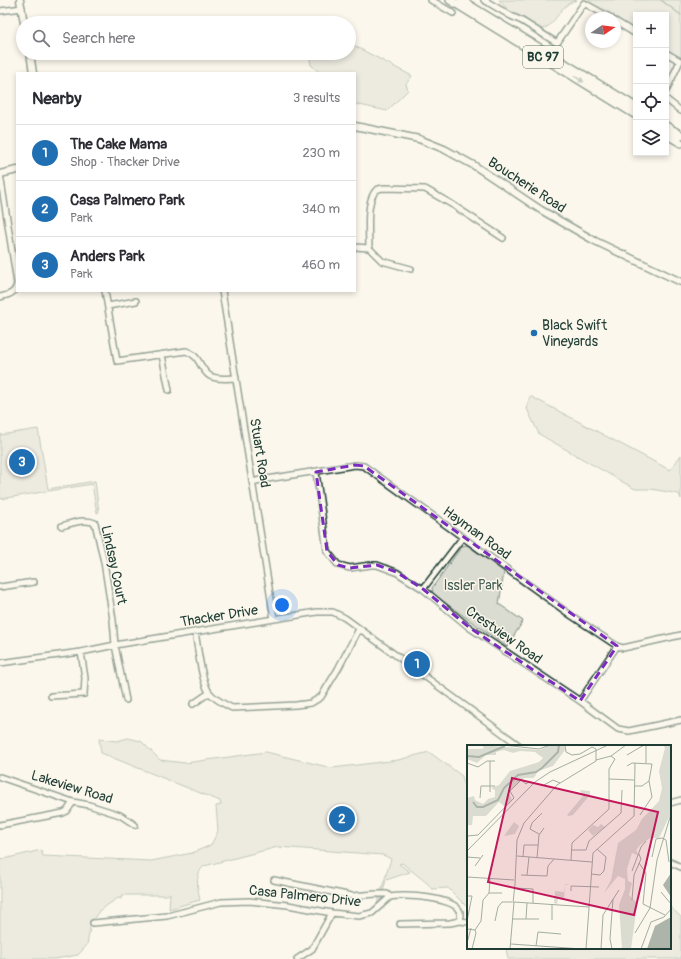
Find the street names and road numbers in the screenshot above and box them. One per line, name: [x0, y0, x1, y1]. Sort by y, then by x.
road number: BC 97: [523, 46, 563, 68]
street label: Boucherie Road: [485, 153, 569, 217]
street label: Stuart Road: [246, 417, 274, 489]
street label: Hayman Road: [440, 503, 514, 563]
street label: Lindsay Court: [97, 524, 131, 607]
street label: Thacker Drive: [179, 601, 259, 631]
street label: Crestview Road: [463, 602, 546, 668]
street label: Lakeview Road: [29, 767, 115, 807]
street label: Casa Palmero Drive: [248, 882, 362, 910]

